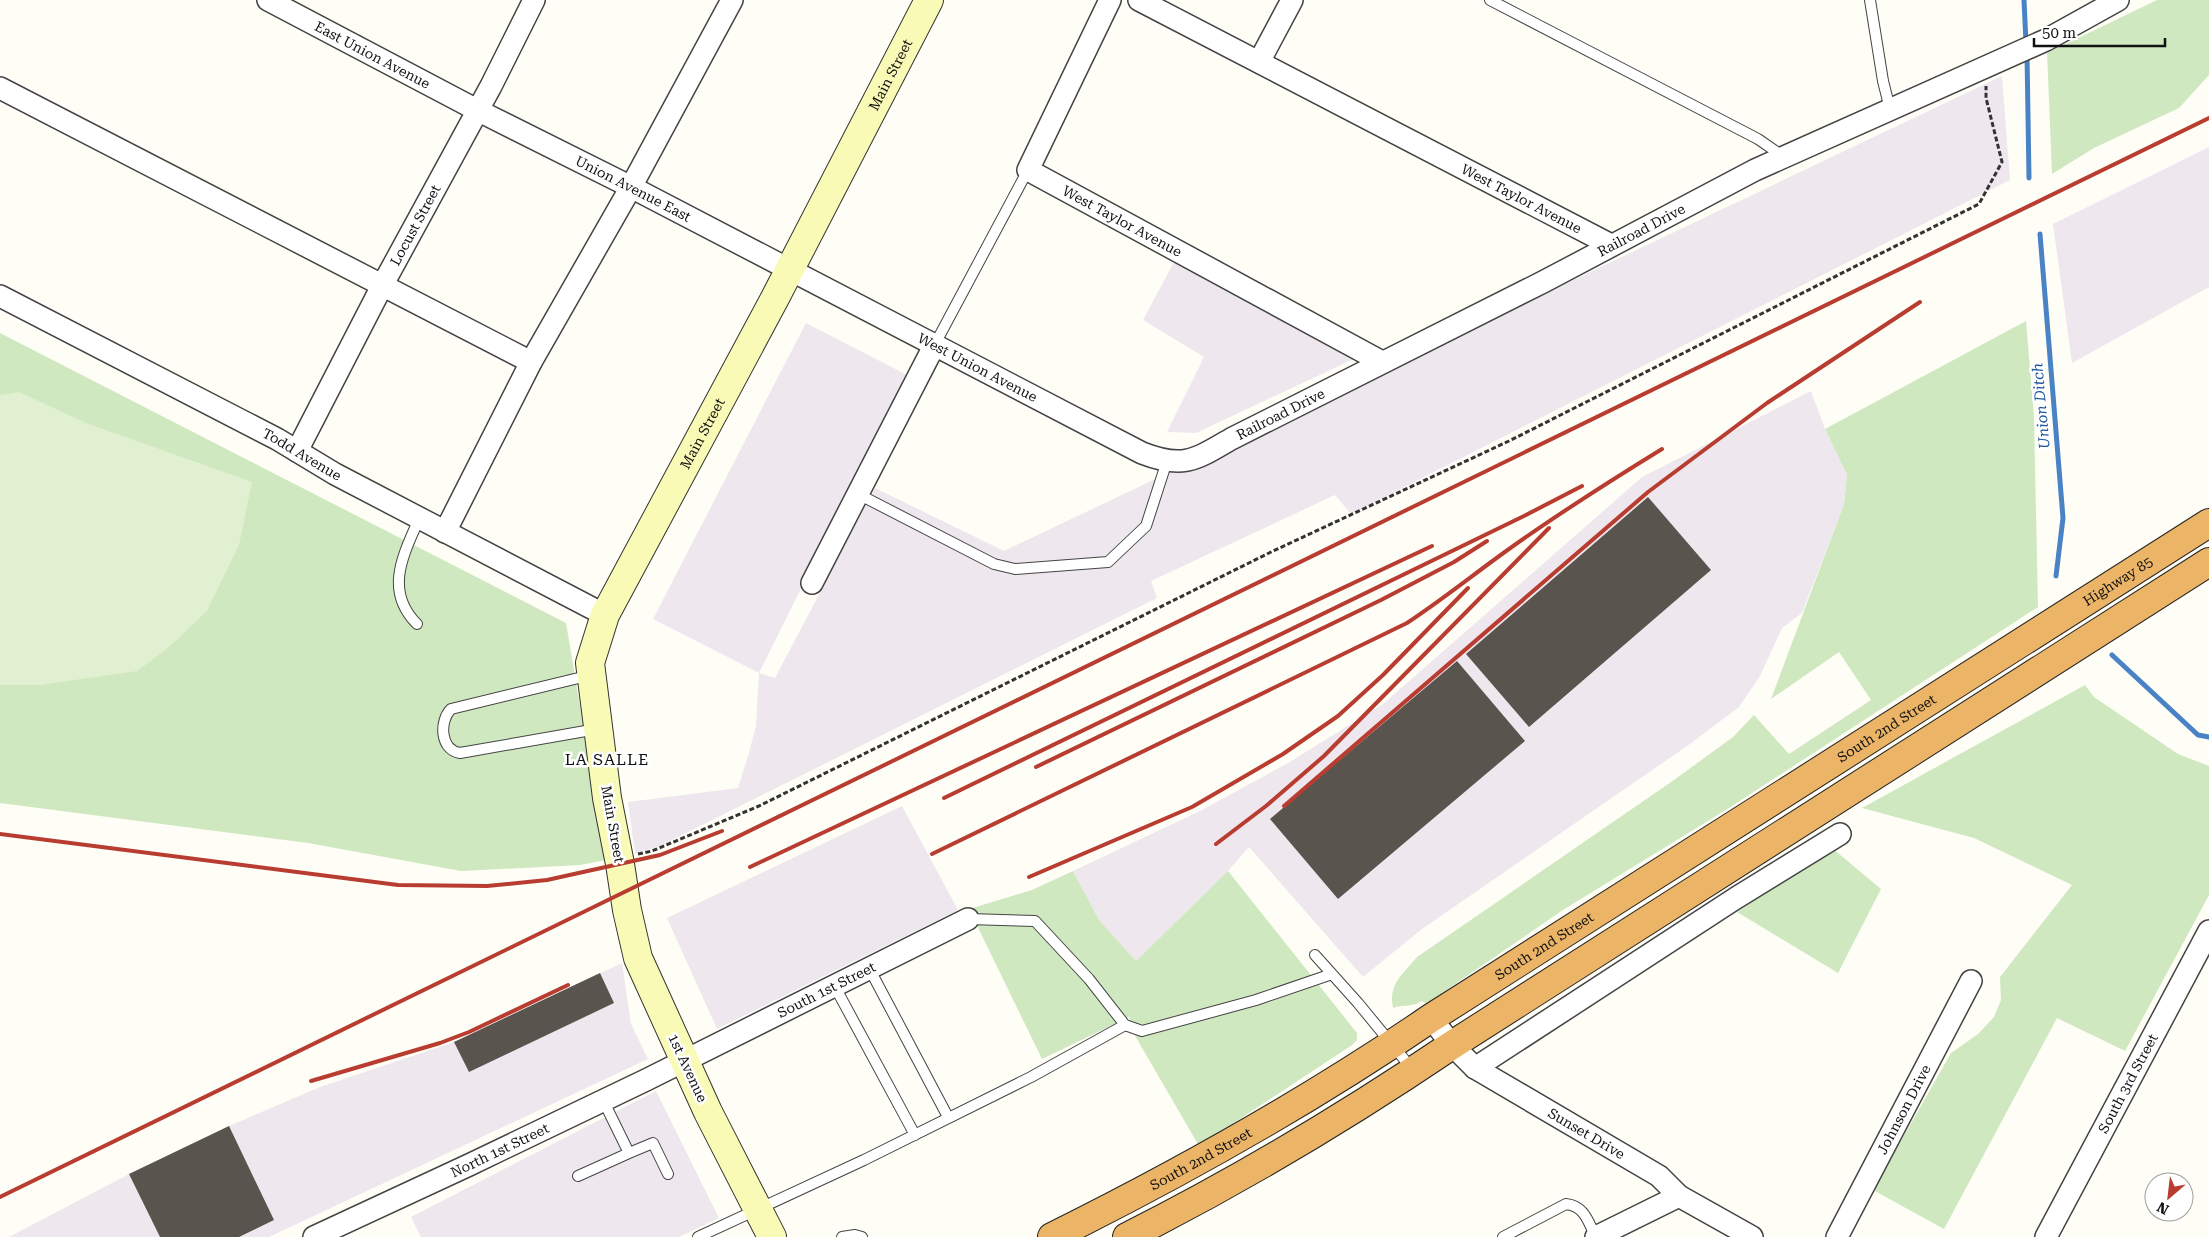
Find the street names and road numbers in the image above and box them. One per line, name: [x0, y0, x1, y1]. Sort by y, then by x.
street label: East Union Avenue: [312, 18, 433, 92]
street label: Main Street: [865, 36, 915, 113]
street label: Union Avenue East: [573, 152, 694, 225]
street label: West Taylor Avenue: [1459, 161, 1585, 236]
street label: Locust Street: [387, 182, 444, 268]
street label: West Taylor Avenue: [1060, 182, 1185, 260]
street label: Railroad Drive: [1595, 200, 1688, 260]
street label: West Union Avenue: [915, 330, 1040, 405]
street label: Railroad Drive: [1234, 385, 1327, 443]
street label: Main Street: [677, 395, 728, 472]
street label: Todd Avenue: [260, 425, 344, 484]
street label: Highway 85: [2080, 553, 2156, 609]
street label: South 2nd Street: [1834, 691, 1939, 765]
street label: Main Street: [598, 784, 628, 864]
street label: South 2nd Street: [1492, 909, 1596, 983]
street label: South 1st Street: [775, 959, 878, 1021]
street label: 1st Avenue: [665, 1031, 711, 1105]
street label: South 3rd Street: [2095, 1031, 2161, 1136]
street label: Johnson Drive: [1874, 1062, 1934, 1157]
street label: Sunset Drive: [1545, 1105, 1628, 1162]
street label: North 1st Street: [448, 1120, 551, 1180]
street label: South 2nd Street: [1147, 1124, 1254, 1193]

